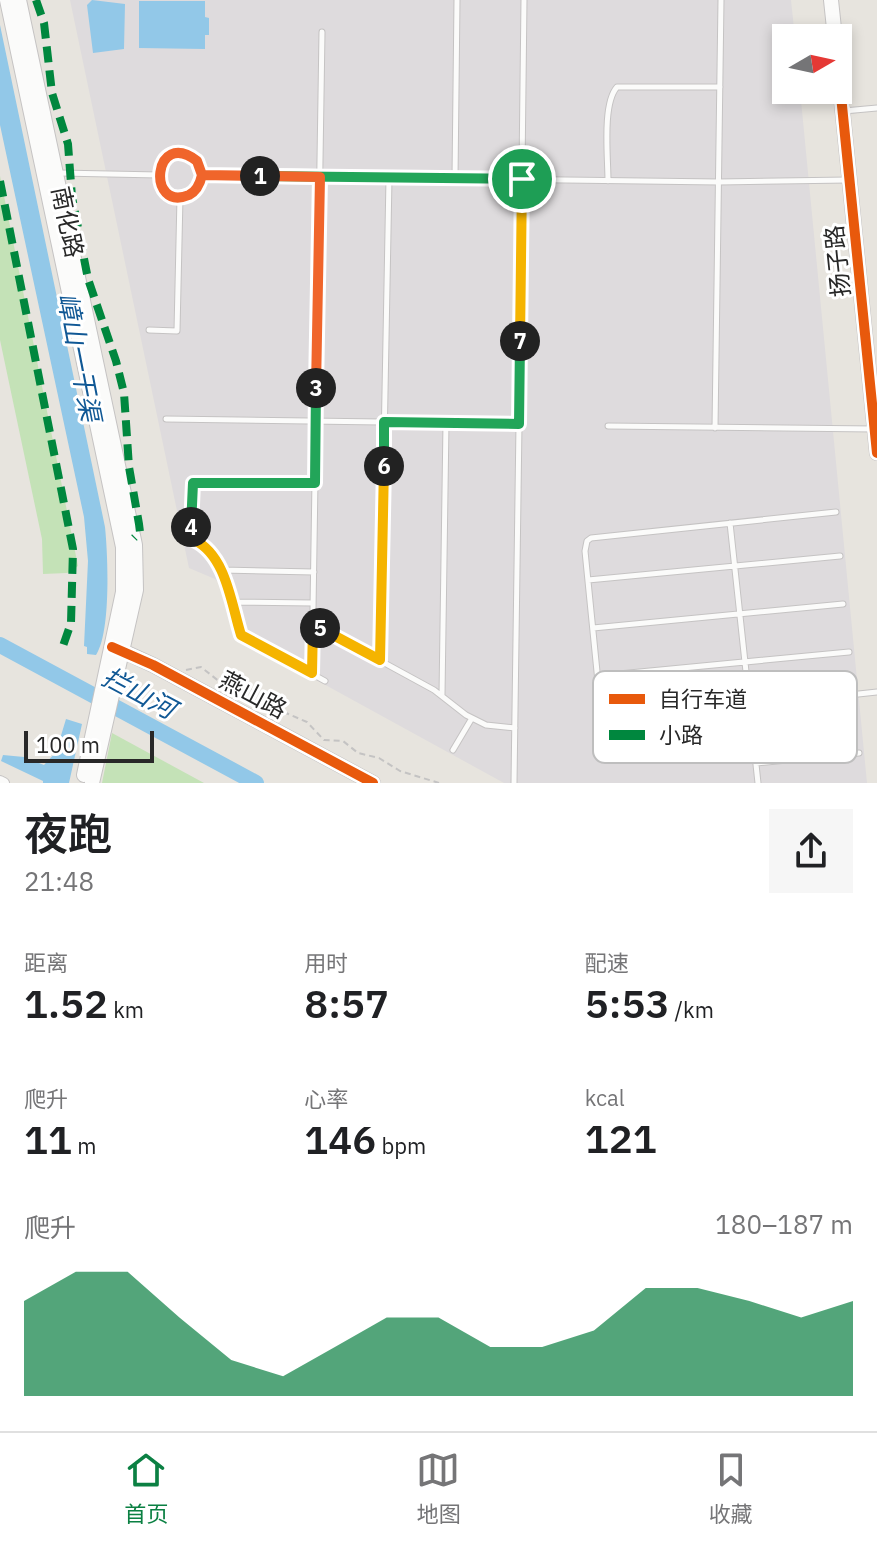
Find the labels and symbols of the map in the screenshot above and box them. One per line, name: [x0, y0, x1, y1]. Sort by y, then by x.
north arrow: [772, 24, 852, 104]
pin: [488, 145, 556, 213]
pin: 1: [240, 156, 280, 196]
street label: 南化路: [45, 183, 91, 260]
street label: 扬子路: [817, 224, 857, 299]
water label: 嶂山一干渠: [51, 290, 110, 428]
pin: 7: [500, 321, 540, 361]
pin: 3: [296, 368, 336, 408]
pin: 6: [364, 446, 404, 486]
pin: 4: [171, 507, 211, 547]
pin: 5: [300, 608, 340, 648]
water label: 拦山河: [97, 659, 186, 728]
street label: 燕山路: [214, 663, 293, 725]
legend: [593, 671, 857, 763]
text: 自行车道: [659, 684, 747, 713]
text: 小路: [659, 720, 703, 749]
scale bar: [24, 727, 154, 763]

